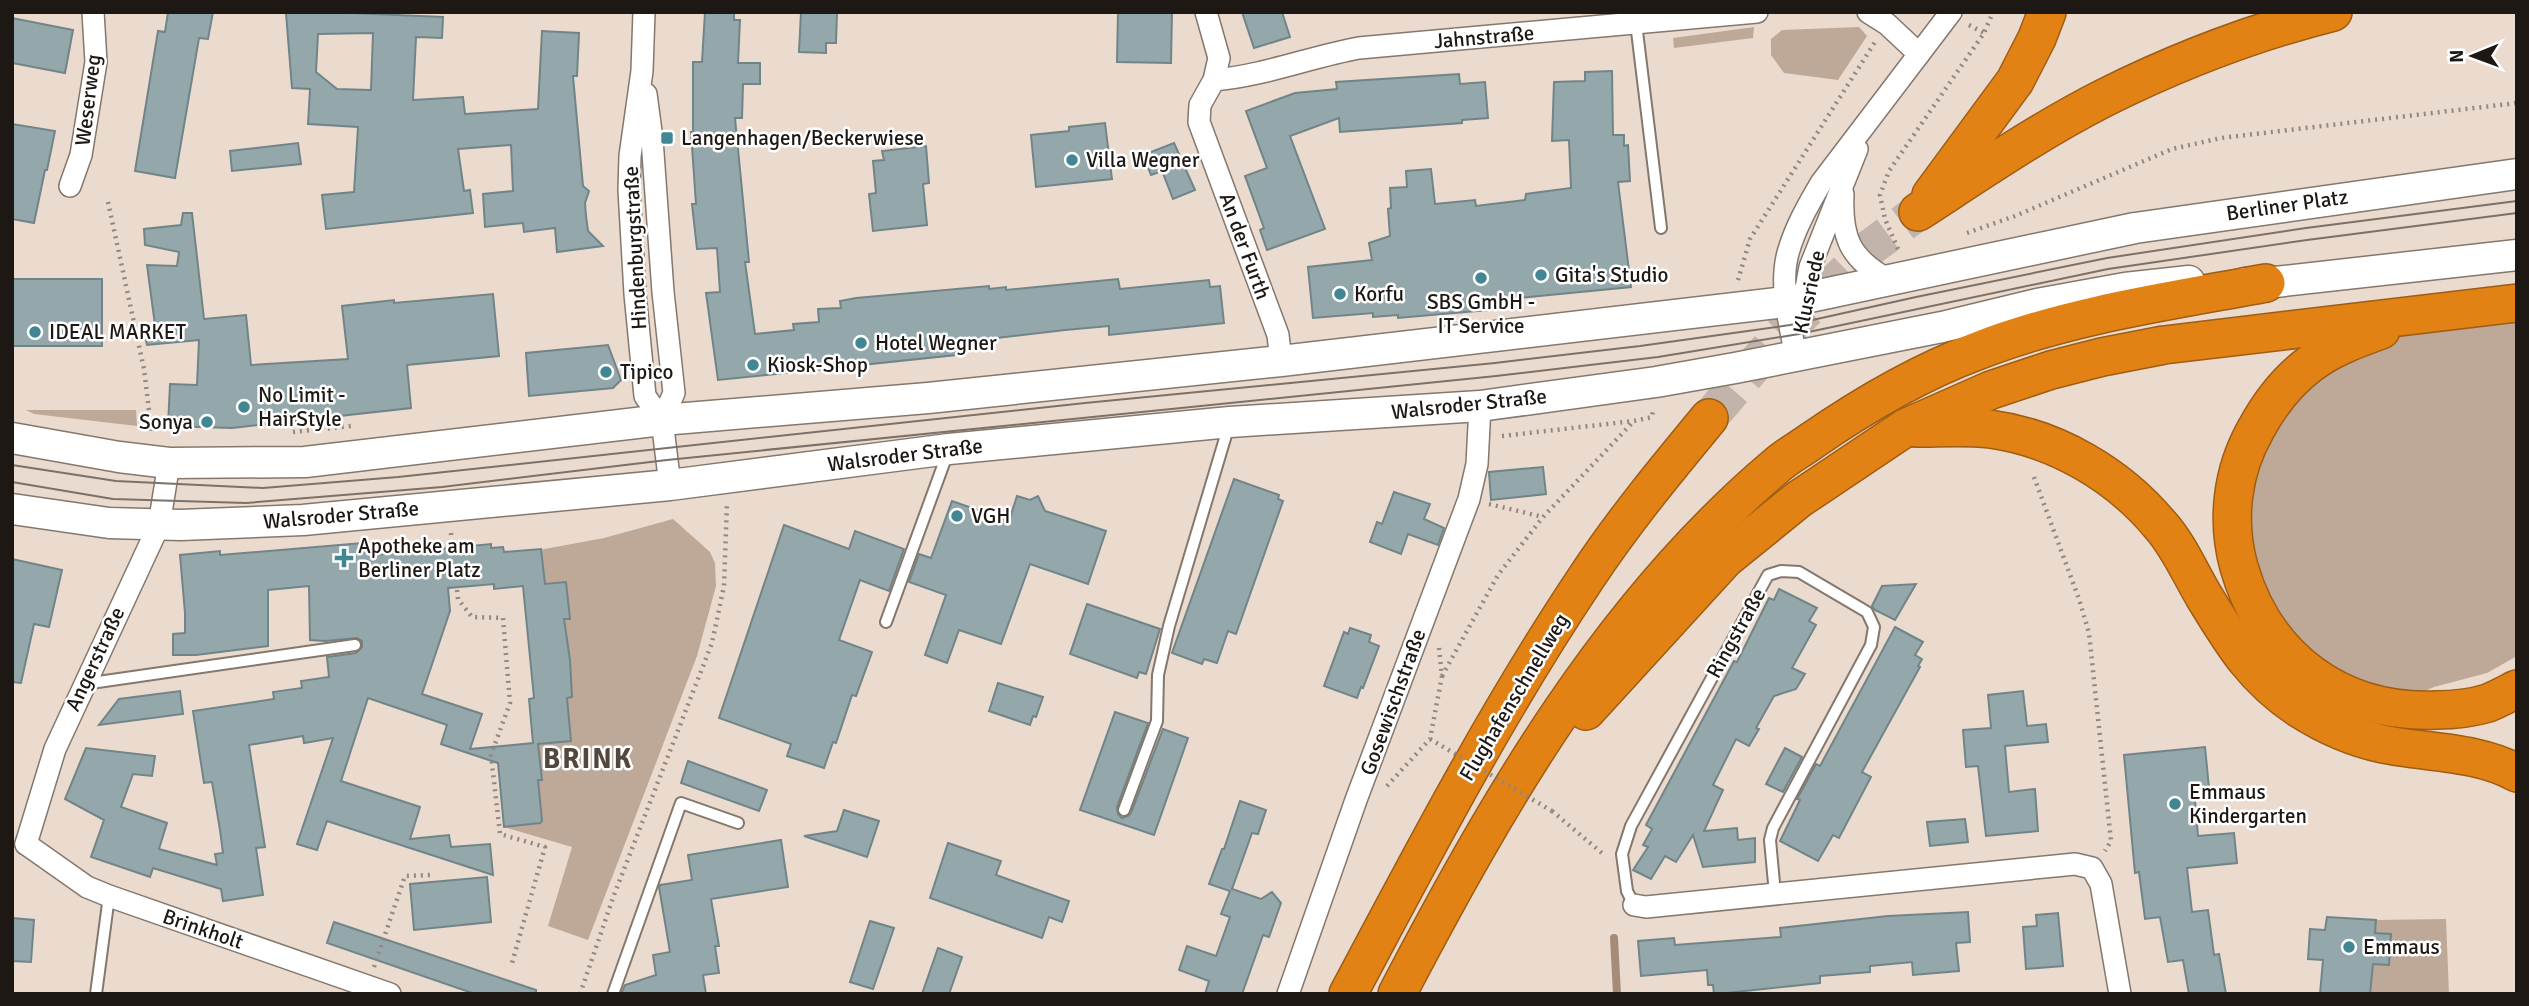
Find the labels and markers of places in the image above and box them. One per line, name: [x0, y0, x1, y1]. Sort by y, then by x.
place label: Langenhagen/Beckerwiese: [681, 125, 924, 151]
marker: Langenhagen/Beckerwiese: [659, 130, 675, 146]
place label: Villa Wegner: [1086, 147, 1200, 173]
marker: Villa Wegner: [1064, 152, 1080, 168]
place label: Gita's Studio: [1555, 262, 1668, 288]
marker: Gita's Studio: [1533, 267, 1549, 283]
marker: SBS GmbH - IT Service: [1473, 270, 1489, 286]
place label: Korfu: [1354, 281, 1404, 307]
marker: Korfu: [1332, 286, 1348, 302]
place label: SBS GmbH - IT Service: [1427, 289, 1535, 339]
place label: IDEAL MARKET: [49, 319, 187, 345]
marker: IDEAL MARKET: [27, 324, 43, 340]
place label: Hotel Wegner: [875, 330, 997, 356]
marker: Hotel Wegner: [853, 335, 869, 351]
place label: Kiosk-Shop: [767, 352, 868, 378]
marker: Kiosk-Shop: [745, 357, 761, 373]
place label: Tipico: [620, 359, 674, 385]
marker: Tipico: [598, 364, 614, 380]
place label: No Limit - HairStyle: [258, 382, 346, 432]
marker: No Limit - HairStyle: [236, 399, 252, 415]
place label: Sonya: [139, 409, 193, 435]
marker: Sonya: [199, 414, 215, 430]
place label: VGH: [971, 503, 1010, 529]
marker: VGH: [949, 508, 965, 524]
place label: Apotheke am Berliner Platz: [358, 533, 481, 583]
marker: Apotheke am Berliner Platz: [336, 550, 352, 566]
place label: Emmaus Kindergarten: [2189, 779, 2307, 829]
marker: Emmaus Kindergarten: [2167, 796, 2183, 812]
place label: Emmaus: [2363, 934, 2440, 960]
marker: Emmaus: [2341, 939, 2357, 955]

